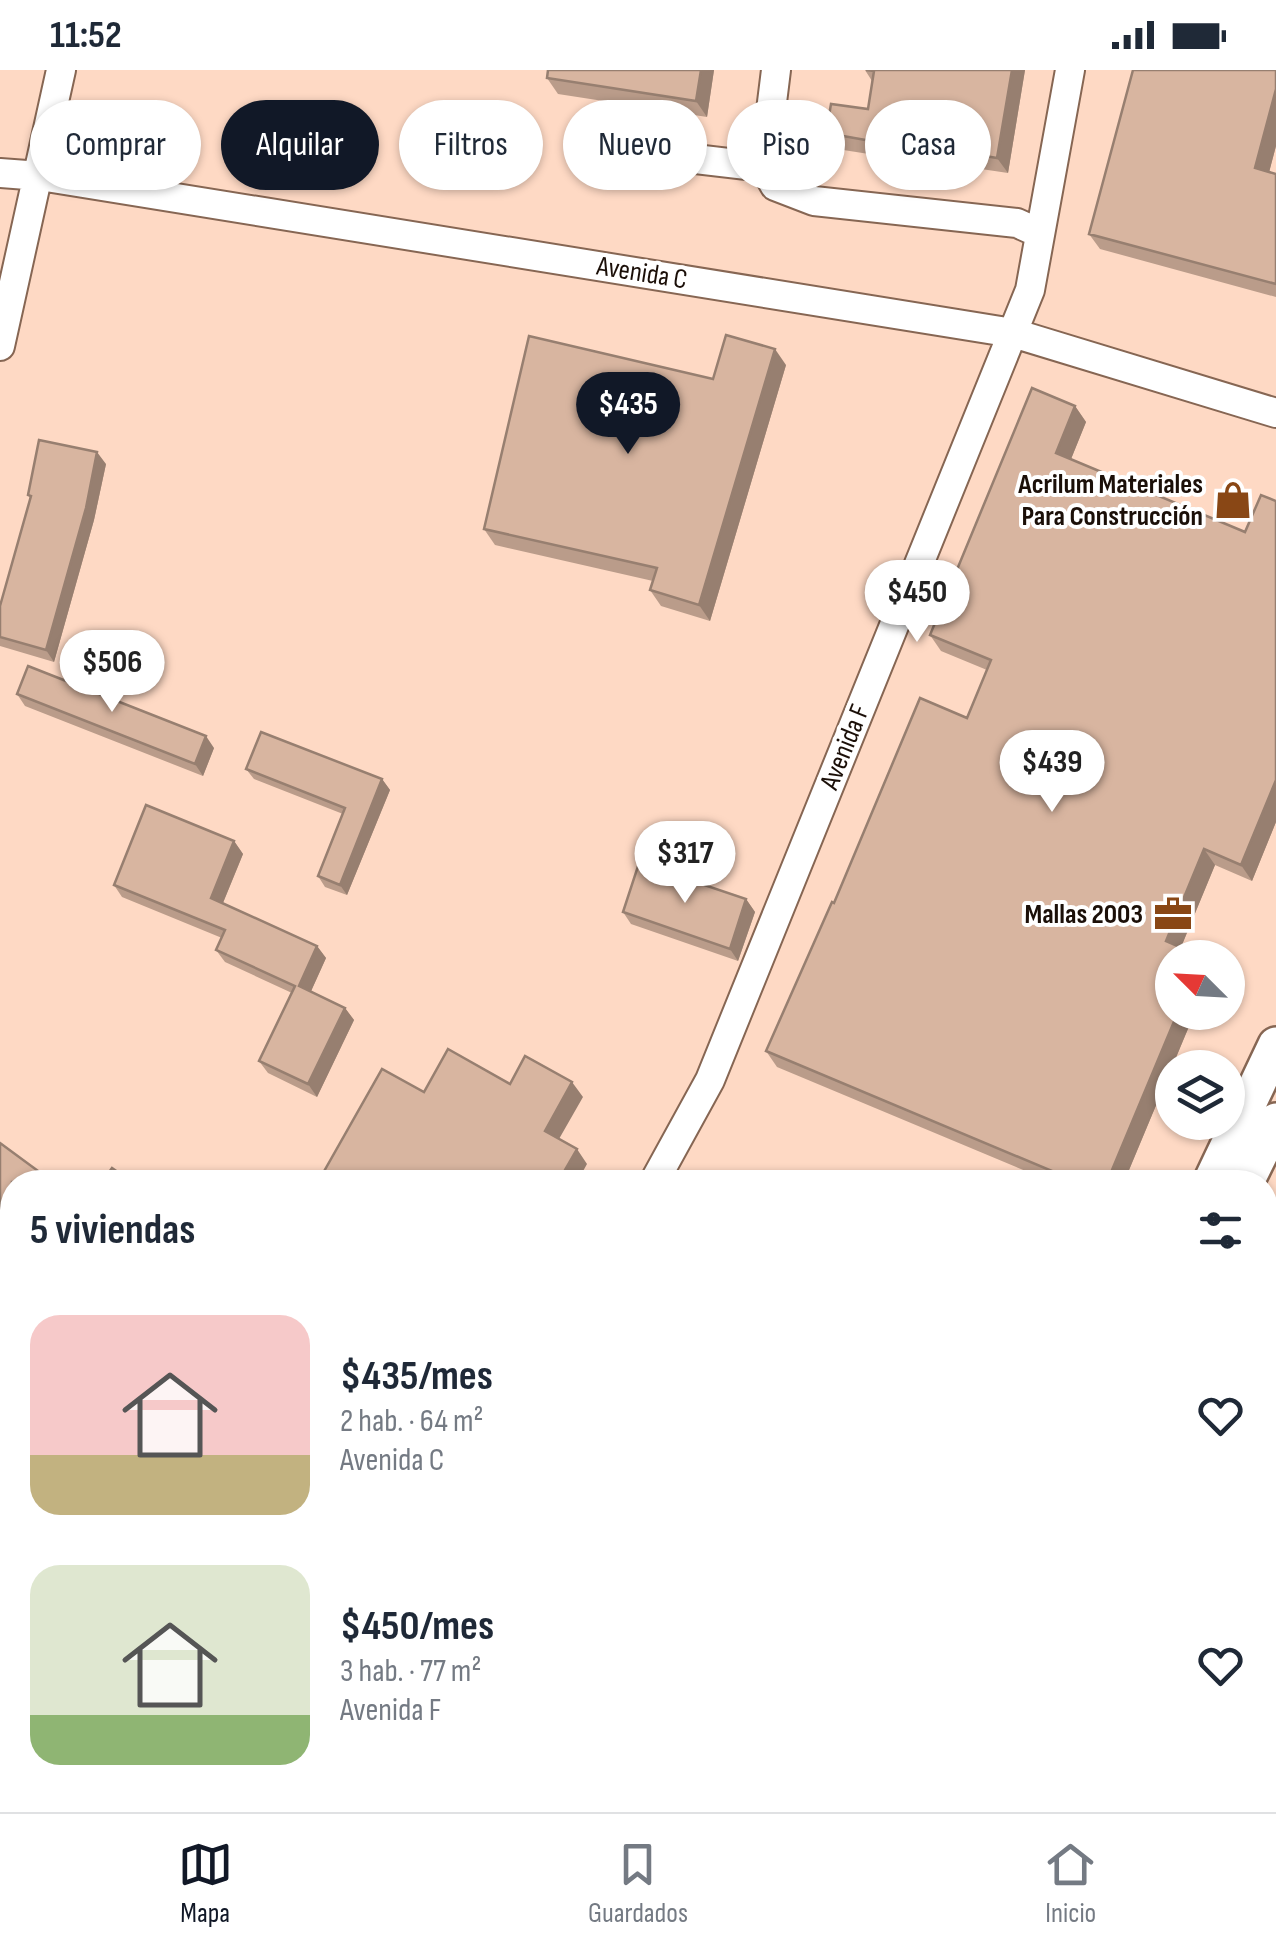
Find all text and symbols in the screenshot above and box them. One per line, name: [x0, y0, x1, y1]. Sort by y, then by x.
text: 11:52: [50, 13, 122, 58]
chip: Comprar: [30, 100, 201, 190]
chip: Alquilar: [221, 100, 379, 190]
chip: Filtros: [399, 100, 543, 190]
chip: Nuevo: [563, 100, 707, 190]
chip: Piso: [727, 100, 845, 190]
chip: Casa: [865, 100, 991, 190]
street label: Avenida C: [593, 249, 690, 296]
pin: $435: [569, 372, 687, 457]
text: $435: [598, 385, 658, 424]
place label: Acrilum Materiales Para Construcción: [1017, 468, 1203, 533]
shop icon: Acrilum Materiales Para Construcción: [1212, 479, 1254, 521]
pin: $450: [858, 560, 976, 645]
text: $450: [887, 573, 947, 612]
pin: $506: [53, 630, 171, 715]
text: $506: [82, 643, 142, 682]
street label: Avenida F: [813, 700, 877, 795]
pin: $439: [993, 730, 1111, 815]
text: $439: [1022, 743, 1082, 782]
pin: $317: [626, 821, 744, 906]
text: $317: [656, 834, 714, 873]
office icon: Mallas 2003: [1152, 893, 1194, 935]
place label: Mallas 2003: [1024, 898, 1143, 931]
north arrow: [1155, 940, 1245, 1030]
map controls: [1155, 940, 1245, 1140]
button: layers: [1155, 1050, 1245, 1140]
icon: filters: [1193, 1203, 1248, 1258]
text: 5 viviendas: [30, 1205, 195, 1256]
text: $435/mes: [340, 1351, 493, 1402]
icon: home: [110, 1355, 230, 1475]
icon: heart: [1193, 1388, 1248, 1443]
text: 2 hab. · 64 m²: [340, 1402, 483, 1441]
text: Avenida C: [340, 1441, 444, 1480]
text: $450/mes: [340, 1601, 494, 1652]
icon: home: [110, 1605, 230, 1725]
icon: heart: [1193, 1638, 1248, 1693]
text: 3 hab. · 77 m²: [340, 1652, 481, 1691]
text: Avenida F: [340, 1691, 441, 1730]
tab: Mapa: [178, 1837, 233, 1930]
tab: Guardados: [588, 1837, 688, 1930]
tab: Inicio: [1043, 1837, 1098, 1930]

